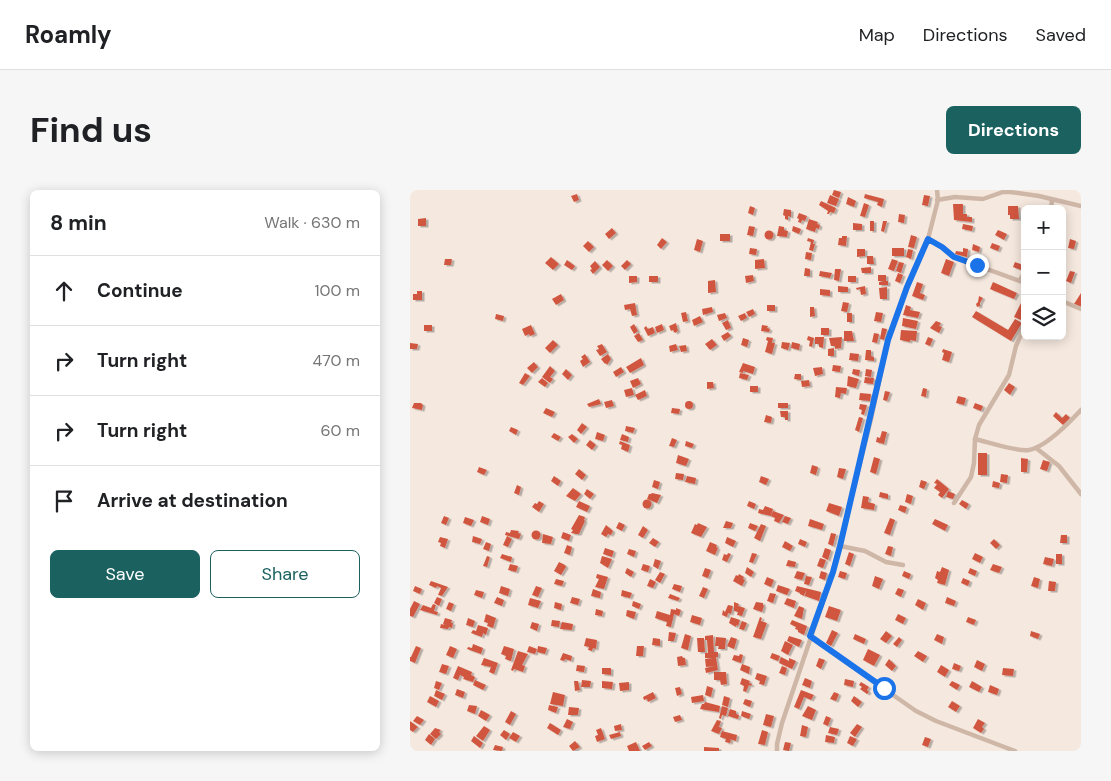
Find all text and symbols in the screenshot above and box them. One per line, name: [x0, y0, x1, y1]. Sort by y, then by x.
text: Roamly: [25, 19, 112, 50]
text: Map: [859, 23, 895, 47]
text: Directions: [923, 23, 1008, 47]
text: Saved: [1036, 23, 1086, 47]
button: Directions: [946, 106, 1081, 154]
text: Find us: [30, 107, 152, 153]
map controls: [1021, 205, 1066, 340]
button: +: [1021, 205, 1066, 250]
text: 8 min: [50, 209, 107, 237]
text: Walk · 630 m: [264, 212, 360, 233]
button: −: [1021, 250, 1066, 295]
route end: [966, 254, 989, 277]
icon: ahead: [50, 277, 78, 305]
text: Continue: [97, 278, 183, 303]
text: 100 m: [315, 280, 360, 301]
button: layers: [1021, 295, 1066, 340]
icon: right: [50, 347, 78, 375]
text: Turn right: [97, 348, 187, 373]
text: 470 m: [313, 350, 360, 371]
icon: right: [50, 417, 78, 445]
text: Turn right: [97, 418, 187, 443]
text: 60 m: [320, 420, 360, 441]
icon: arrive: [50, 487, 78, 515]
text: Arrive at destination: [97, 488, 288, 513]
button: Save: [50, 550, 200, 598]
button: Share: [210, 550, 360, 598]
route start: [873, 677, 896, 700]

